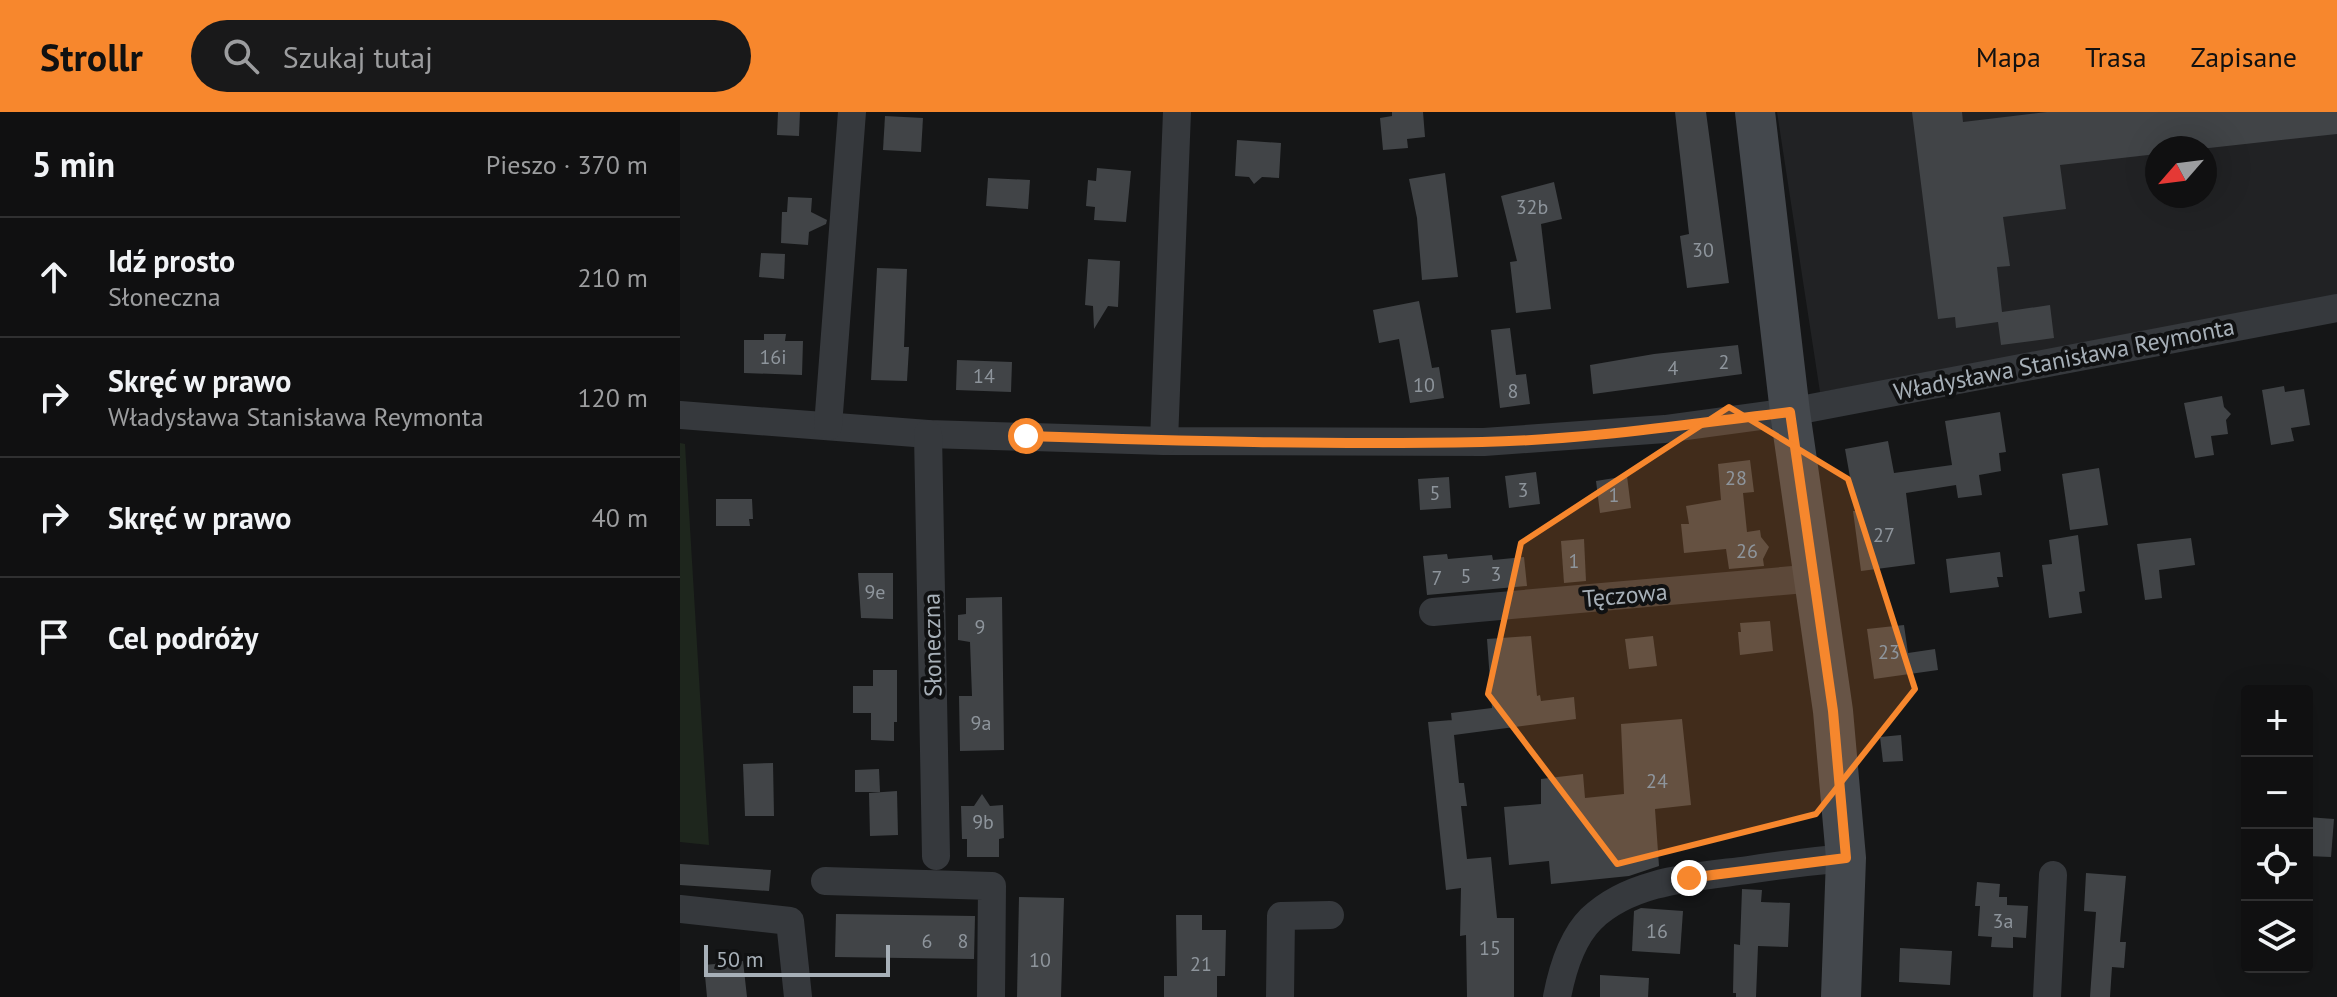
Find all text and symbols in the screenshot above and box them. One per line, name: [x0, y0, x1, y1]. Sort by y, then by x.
search box: [191, 20, 751, 92]
text: Strollr: [40, 32, 143, 81]
icon: search: [219, 34, 263, 78]
text: Szukaj tutaj: [283, 37, 433, 76]
text: Mapa: [1976, 38, 2041, 75]
text: Trasa: [2085, 38, 2147, 75]
text: Zapisane: [2191, 38, 2297, 75]
north arrow: [2145, 136, 2217, 208]
text: 5 min: [32, 142, 115, 186]
text: Pieszo · 370 m: [486, 148, 648, 181]
house number: 32b: [1516, 194, 1548, 220]
house number: 30: [1692, 237, 1714, 263]
text: Idź prosto: [108, 241, 235, 280]
icon: ahead: [32, 255, 76, 299]
text: 210 m: [577, 261, 648, 294]
text: Słoneczna: [108, 280, 221, 313]
street label: Władysława Stanisława Reymonta: [1891, 311, 2237, 407]
house number: 16i: [759, 344, 787, 370]
house number: 2: [1719, 349, 1729, 375]
house number: 4: [1668, 355, 1679, 381]
text: Skręć w prawo: [108, 361, 291, 400]
house number: 14: [973, 363, 995, 389]
house number: 10: [1413, 372, 1435, 398]
icon: right: [32, 375, 76, 419]
house number: 8: [1508, 378, 1518, 404]
text: 120 m: [577, 381, 648, 414]
text: Władysława Stanisława Reymonta: [108, 400, 484, 433]
route start: [1008, 418, 1044, 454]
house number: 28: [1725, 465, 1747, 491]
house number: 3: [1518, 477, 1528, 503]
house number: 5: [1430, 480, 1440, 506]
house number: 1: [1609, 482, 1619, 508]
icon: right: [32, 495, 76, 539]
text: Skręć w prawo: [108, 498, 291, 537]
text: 40 m: [592, 501, 648, 534]
house number: 27: [1873, 522, 1895, 548]
house number: 26: [1736, 538, 1758, 564]
house number: 1: [1569, 548, 1579, 574]
house number: 3: [1491, 561, 1501, 587]
house number: 5: [1461, 563, 1471, 589]
house number: 7: [1432, 565, 1442, 591]
street label: Tęczowa: [1581, 576, 1669, 614]
house number: 9e: [864, 579, 886, 605]
street label: Słoneczna: [916, 593, 948, 697]
house number: 9: [975, 614, 985, 640]
icon: arrive: [32, 615, 76, 659]
text: Cel podróży: [108, 618, 258, 657]
house number: 23: [1878, 639, 1900, 665]
map controls: [2241, 685, 2313, 973]
button: +: [2241, 685, 2313, 757]
house number: 9a: [971, 710, 991, 736]
button: −: [2241, 757, 2313, 829]
house number: 24: [1646, 768, 1668, 794]
house number: 9b: [972, 809, 994, 835]
button: locate: [2241, 829, 2313, 901]
route end: [1671, 860, 1707, 896]
button: layers: [2241, 901, 2313, 973]
house number: 3a: [1993, 908, 2013, 934]
house number: 16: [1646, 918, 1668, 944]
house number: 6: [922, 928, 932, 954]
house number: 8: [958, 928, 968, 954]
house number: 15: [1479, 935, 1501, 961]
scale bar: [704, 941, 890, 977]
text: 50 m: [716, 945, 764, 973]
house number: 10: [1029, 947, 1051, 973]
house number: 21: [1190, 951, 1212, 977]

